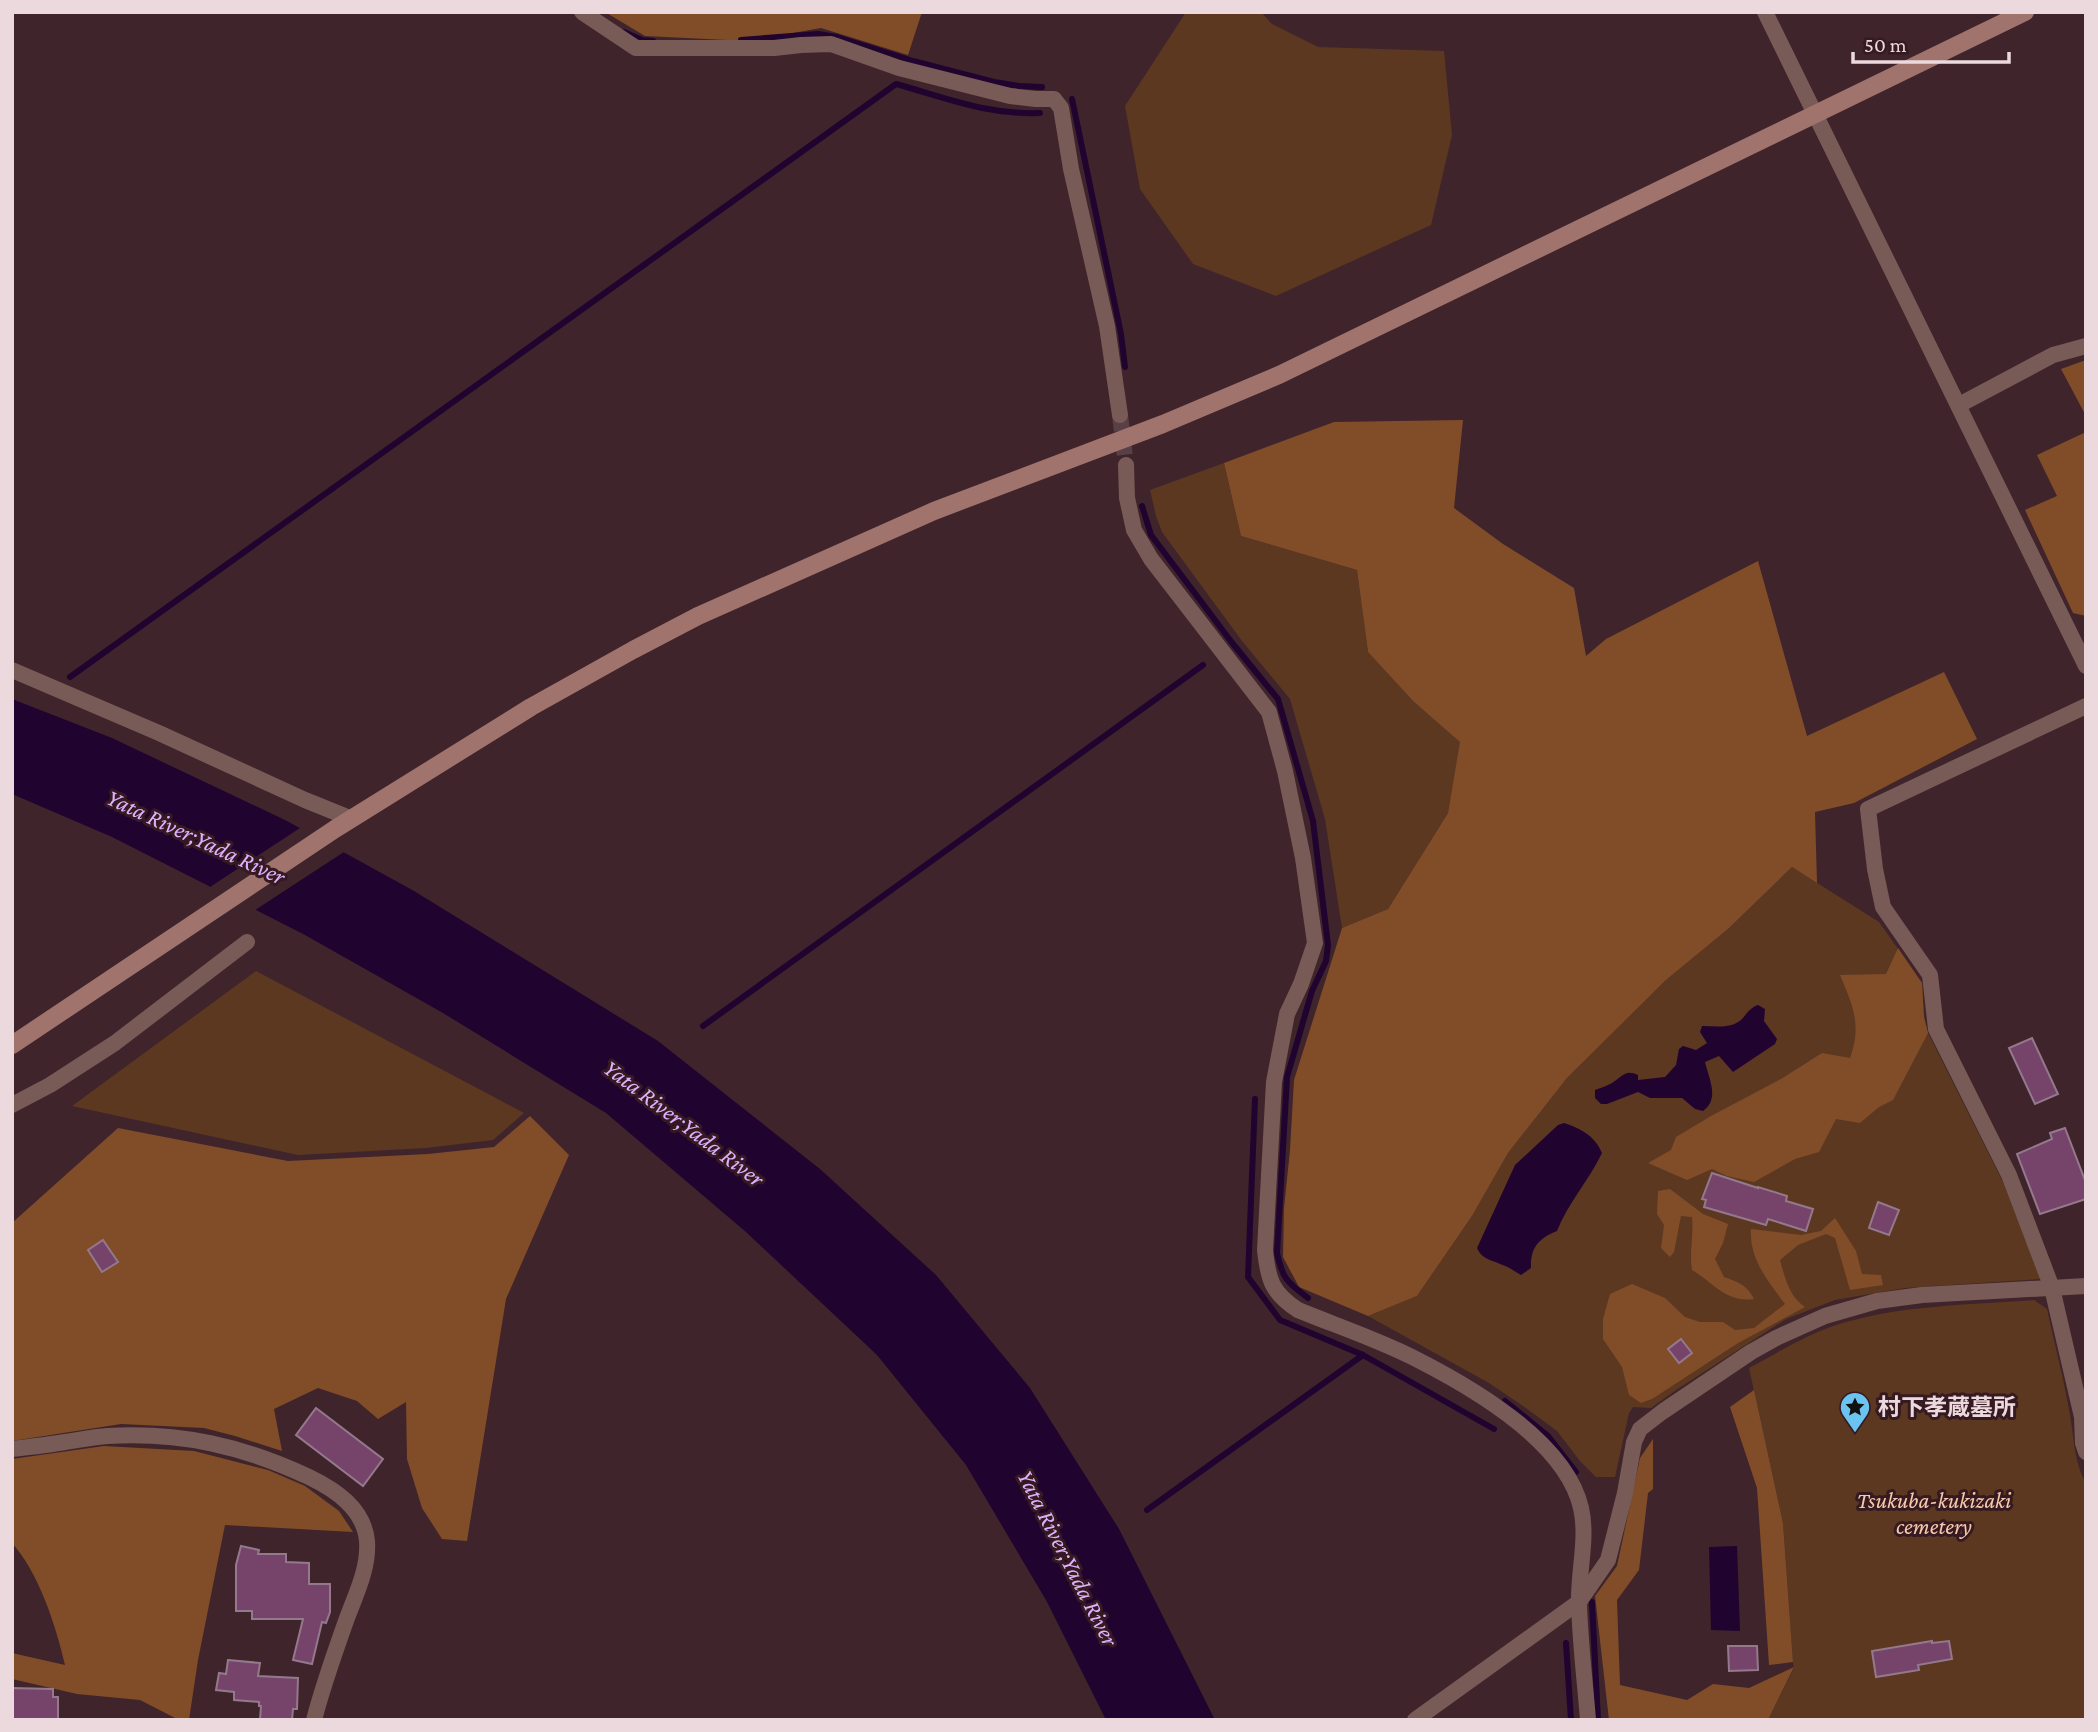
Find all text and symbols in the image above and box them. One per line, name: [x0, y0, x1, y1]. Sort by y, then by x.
scale bar: [1853, 21, 2009, 65]
text: 50 m: [1864, 33, 1907, 57]
water label: Yata River;Yada River: [103, 783, 290, 890]
water label: Yata River;Yada River: [599, 1054, 770, 1192]
place icon: 村下孝蔵墓所: [1838, 1390, 1872, 1434]
place label: 村下孝蔵墓所: [1878, 1394, 2016, 1420]
water label: Yata River;Yada River: [1012, 1465, 1125, 1651]
park label: Tsukuba-kukizaki cemetery: [1857, 1487, 2012, 1539]

